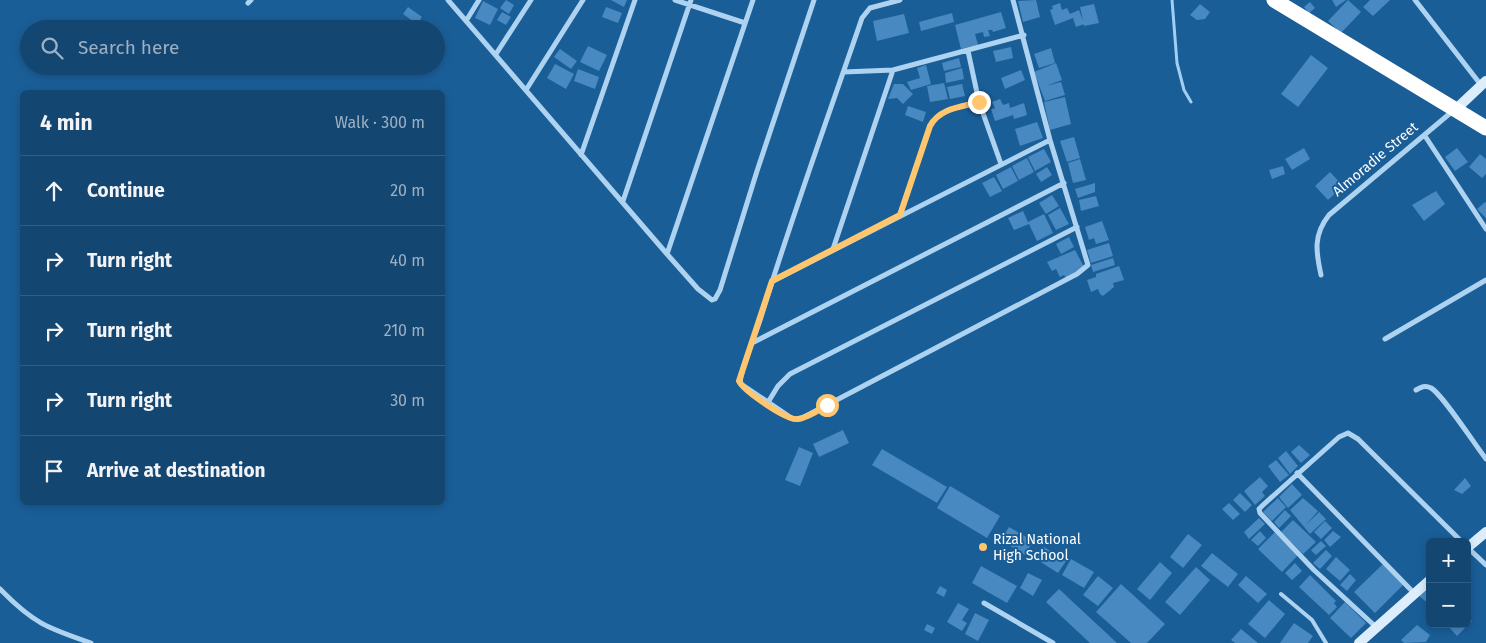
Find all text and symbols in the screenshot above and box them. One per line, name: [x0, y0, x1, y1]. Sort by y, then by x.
search box: [20, 20, 445, 75]
icon: search: [38, 34, 66, 62]
text: Search here: [78, 36, 179, 59]
route end: [968, 91, 991, 114]
text: 4 min: [40, 110, 93, 136]
text: Walk · 300 m: [335, 113, 425, 132]
street label: Almoradie Street: [1329, 118, 1422, 200]
icon: ahead: [40, 177, 68, 205]
text: Continue: [87, 179, 165, 202]
text: 20 m: [390, 181, 425, 200]
icon: right: [40, 247, 68, 275]
text: Turn right: [87, 249, 172, 272]
text: 40 m: [390, 251, 425, 270]
icon: right: [40, 317, 68, 345]
text: Turn right: [87, 319, 172, 342]
text: 210 m: [384, 321, 425, 340]
icon: right: [40, 387, 68, 415]
text: Turn right: [87, 389, 172, 412]
text: 30 m: [390, 391, 425, 410]
route start: [816, 394, 839, 417]
icon: arrive: [40, 457, 68, 485]
text: Arrive at destination: [87, 459, 266, 482]
place label: Rizal National High School: [993, 531, 1081, 564]
map controls: [1426, 538, 1471, 628]
button: +: [1426, 538, 1471, 583]
marker: Rizal National High School: [977, 541, 989, 553]
button: −: [1426, 583, 1471, 628]

